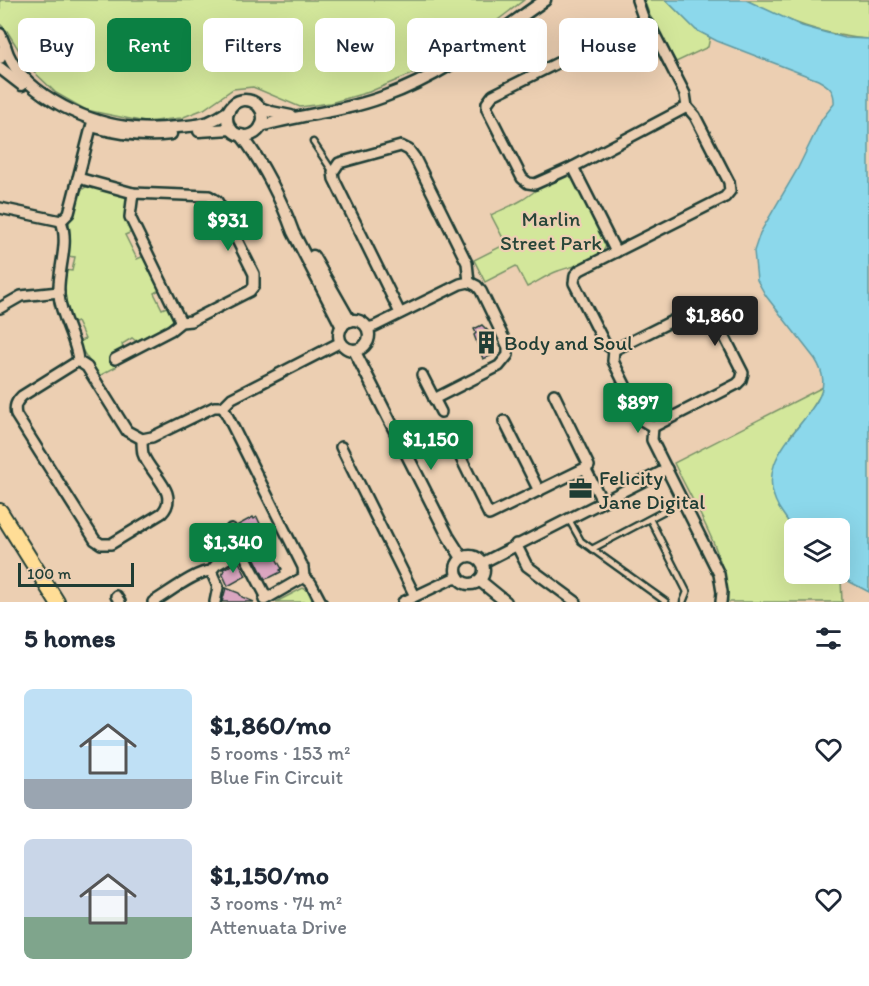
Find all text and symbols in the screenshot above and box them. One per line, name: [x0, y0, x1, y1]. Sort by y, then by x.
chip: Buy: [18, 18, 95, 72]
chip: Rent: [107, 18, 191, 72]
chip: Filters: [203, 18, 303, 72]
chip: New: [315, 18, 395, 72]
chip: Apartment: [407, 18, 547, 72]
chip: House: [559, 18, 658, 72]
pin: $931: [192, 201, 264, 252]
park label: Marlin Street Park: [500, 206, 602, 255]
text: $931: [208, 208, 248, 232]
pin: $1,860: [666, 296, 764, 347]
text: $1,860: [686, 303, 744, 327]
building icon: Body and Soul: [473, 329, 499, 355]
place label: Body and Soul: [504, 330, 633, 355]
pin: $897: [602, 383, 674, 434]
text: $897: [617, 390, 659, 414]
pin: $1,150: [382, 420, 480, 471]
text: $1,150: [403, 427, 459, 451]
place label: Felicity Jane Digital: [599, 465, 705, 514]
office icon: Felicity Jane Digital: [568, 476, 594, 502]
map controls: [784, 518, 850, 584]
button: layers: [784, 518, 850, 584]
pin: $1,340: [184, 523, 282, 574]
text: $1,340: [203, 530, 263, 554]
scale bar: [18, 560, 134, 588]
text: 100 m: [27, 564, 71, 583]
text: 5 homes: [24, 622, 116, 654]
icon: filters: [812, 622, 845, 655]
text: $1,860/mo: [210, 709, 331, 741]
icon: home: [72, 713, 144, 785]
icon: heart: [812, 733, 845, 766]
text: 5 rooms · 153 m²: [210, 741, 350, 765]
text: Blue Fin Circuit: [210, 765, 343, 789]
text: $1,150/mo: [210, 859, 329, 891]
icon: home: [72, 863, 144, 935]
icon: heart: [812, 883, 845, 916]
text: 3 rooms · 74 m²: [210, 891, 342, 915]
text: Attenuata Drive: [210, 915, 347, 939]

